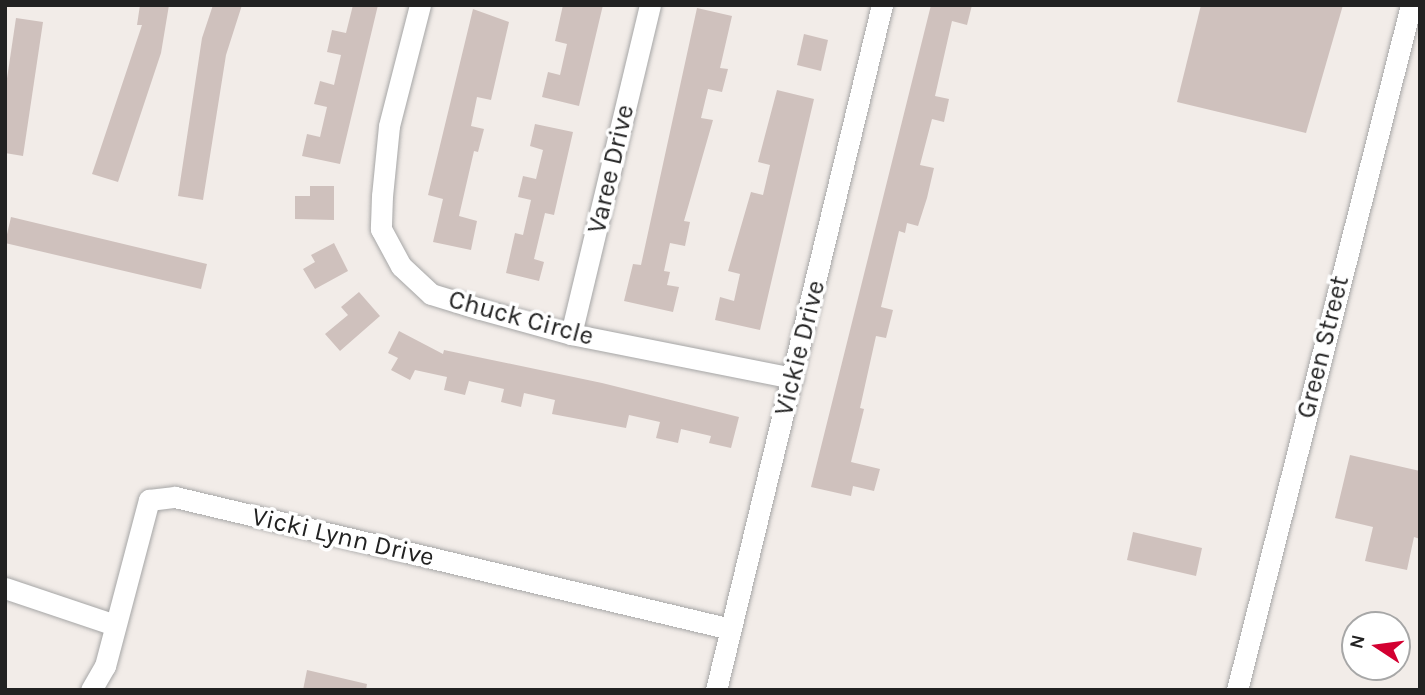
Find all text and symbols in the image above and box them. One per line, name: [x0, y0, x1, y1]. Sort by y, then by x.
street label: Varee Drive: [581, 102, 641, 236]
street label: Green Street: [1290, 272, 1356, 422]
street label: Vickie Drive: [768, 277, 832, 419]
street label: Chuck Circle: [445, 284, 597, 352]
street label: Vicki Lynn Drive: [249, 501, 437, 573]
north arrow: [1341, 611, 1411, 681]
text: N: [1345, 633, 1370, 651]

